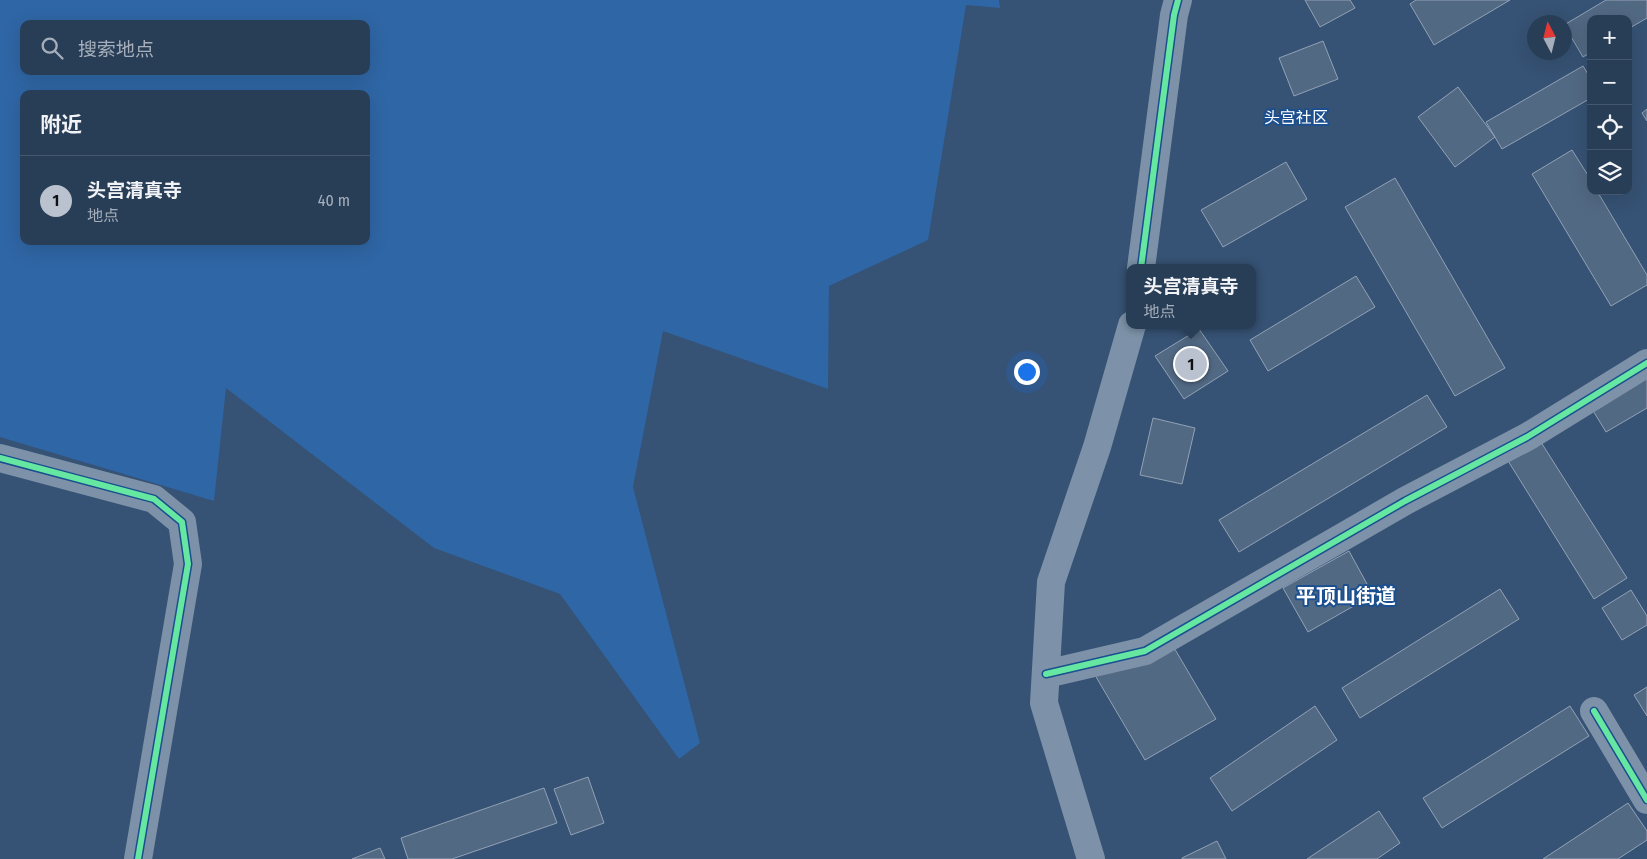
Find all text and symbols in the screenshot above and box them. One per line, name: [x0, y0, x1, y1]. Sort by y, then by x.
north arrow: [1527, 15, 1572, 60]
map controls: [1587, 15, 1632, 195]
button: +: [1587, 15, 1632, 60]
search box: [20, 20, 370, 75]
icon: search: [38, 34, 66, 62]
text: 搜索地点: [78, 38, 154, 61]
button: −: [1587, 60, 1632, 105]
button: locate: [1587, 105, 1632, 150]
district label: 头宫社区: [1264, 108, 1328, 127]
text: 附近: [40, 112, 82, 138]
button: layers: [1587, 150, 1632, 195]
text: 头宫清真寺: [87, 179, 182, 202]
text: 1: [53, 191, 59, 210]
text: 40 m: [318, 191, 350, 210]
text: 地点: [87, 206, 119, 225]
popup: [1126, 264, 1256, 329]
text: 头宫清真寺: [1143, 275, 1239, 298]
text: 地点: [1143, 302, 1176, 321]
pin: 1: [1175, 345, 1207, 383]
your location: [1014, 359, 1040, 385]
district label: 平顶山街道: [1296, 584, 1396, 608]

